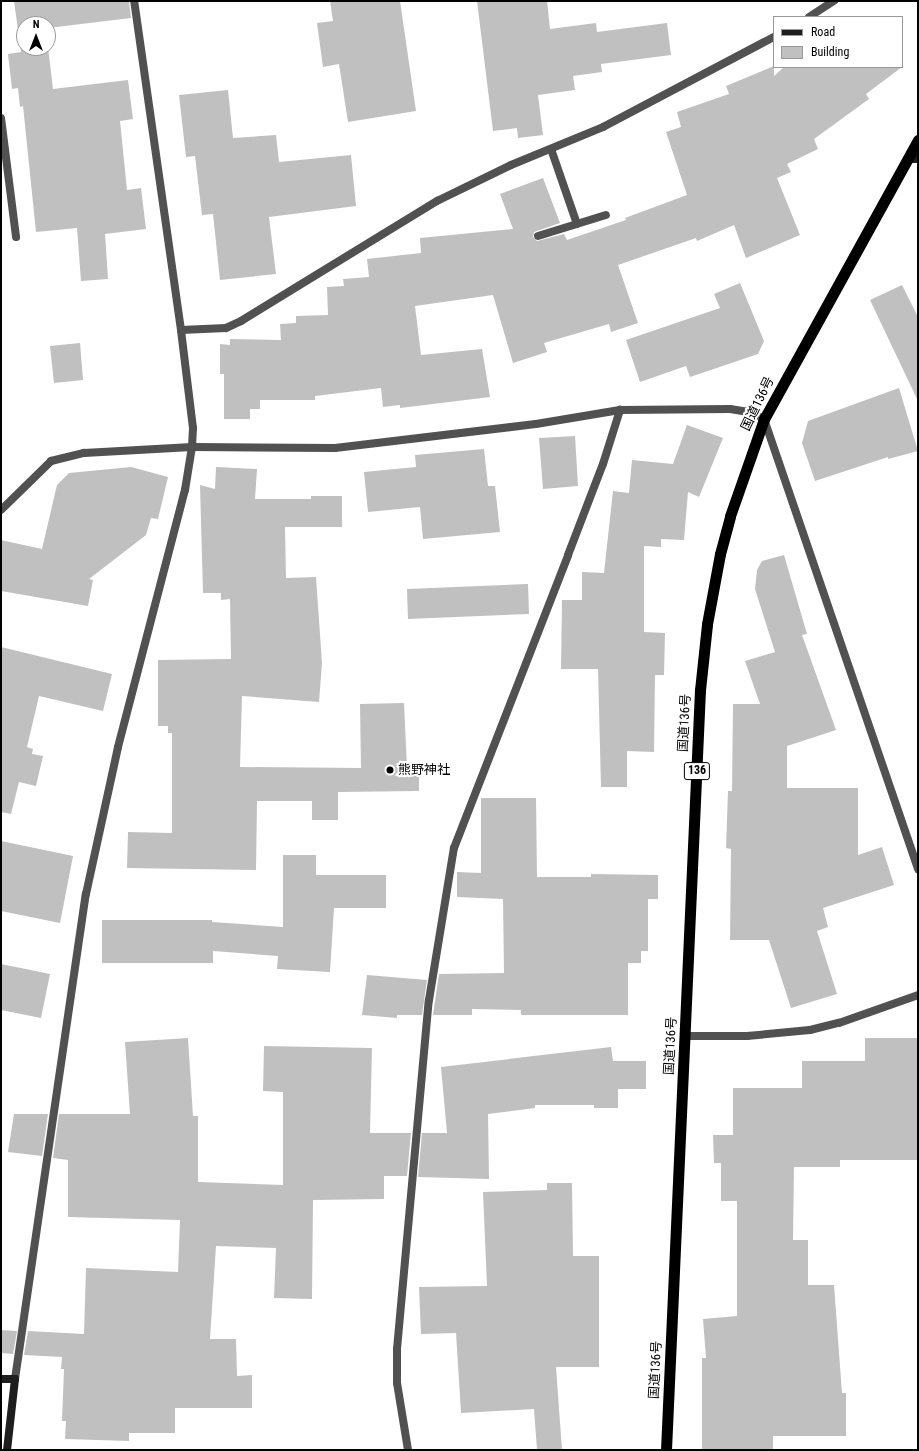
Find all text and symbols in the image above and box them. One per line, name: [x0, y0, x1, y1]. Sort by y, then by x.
north arrow: [16, 16, 56, 56]
legend: [773, 16, 903, 68]
text: N: [33, 18, 39, 31]
text: Road: [811, 25, 835, 39]
text: Building: [811, 45, 849, 59]
street label: 国道136号: [738, 374, 778, 434]
street label: 国道136号: [676, 694, 694, 752]
road number: 136: [683, 761, 711, 781]
place label: 熊野神社: [398, 762, 450, 778]
marker: 熊野神社: [385, 765, 395, 775]
street label: 国道136号: [662, 1017, 680, 1075]
street label: 国道136号: [647, 1341, 665, 1399]

